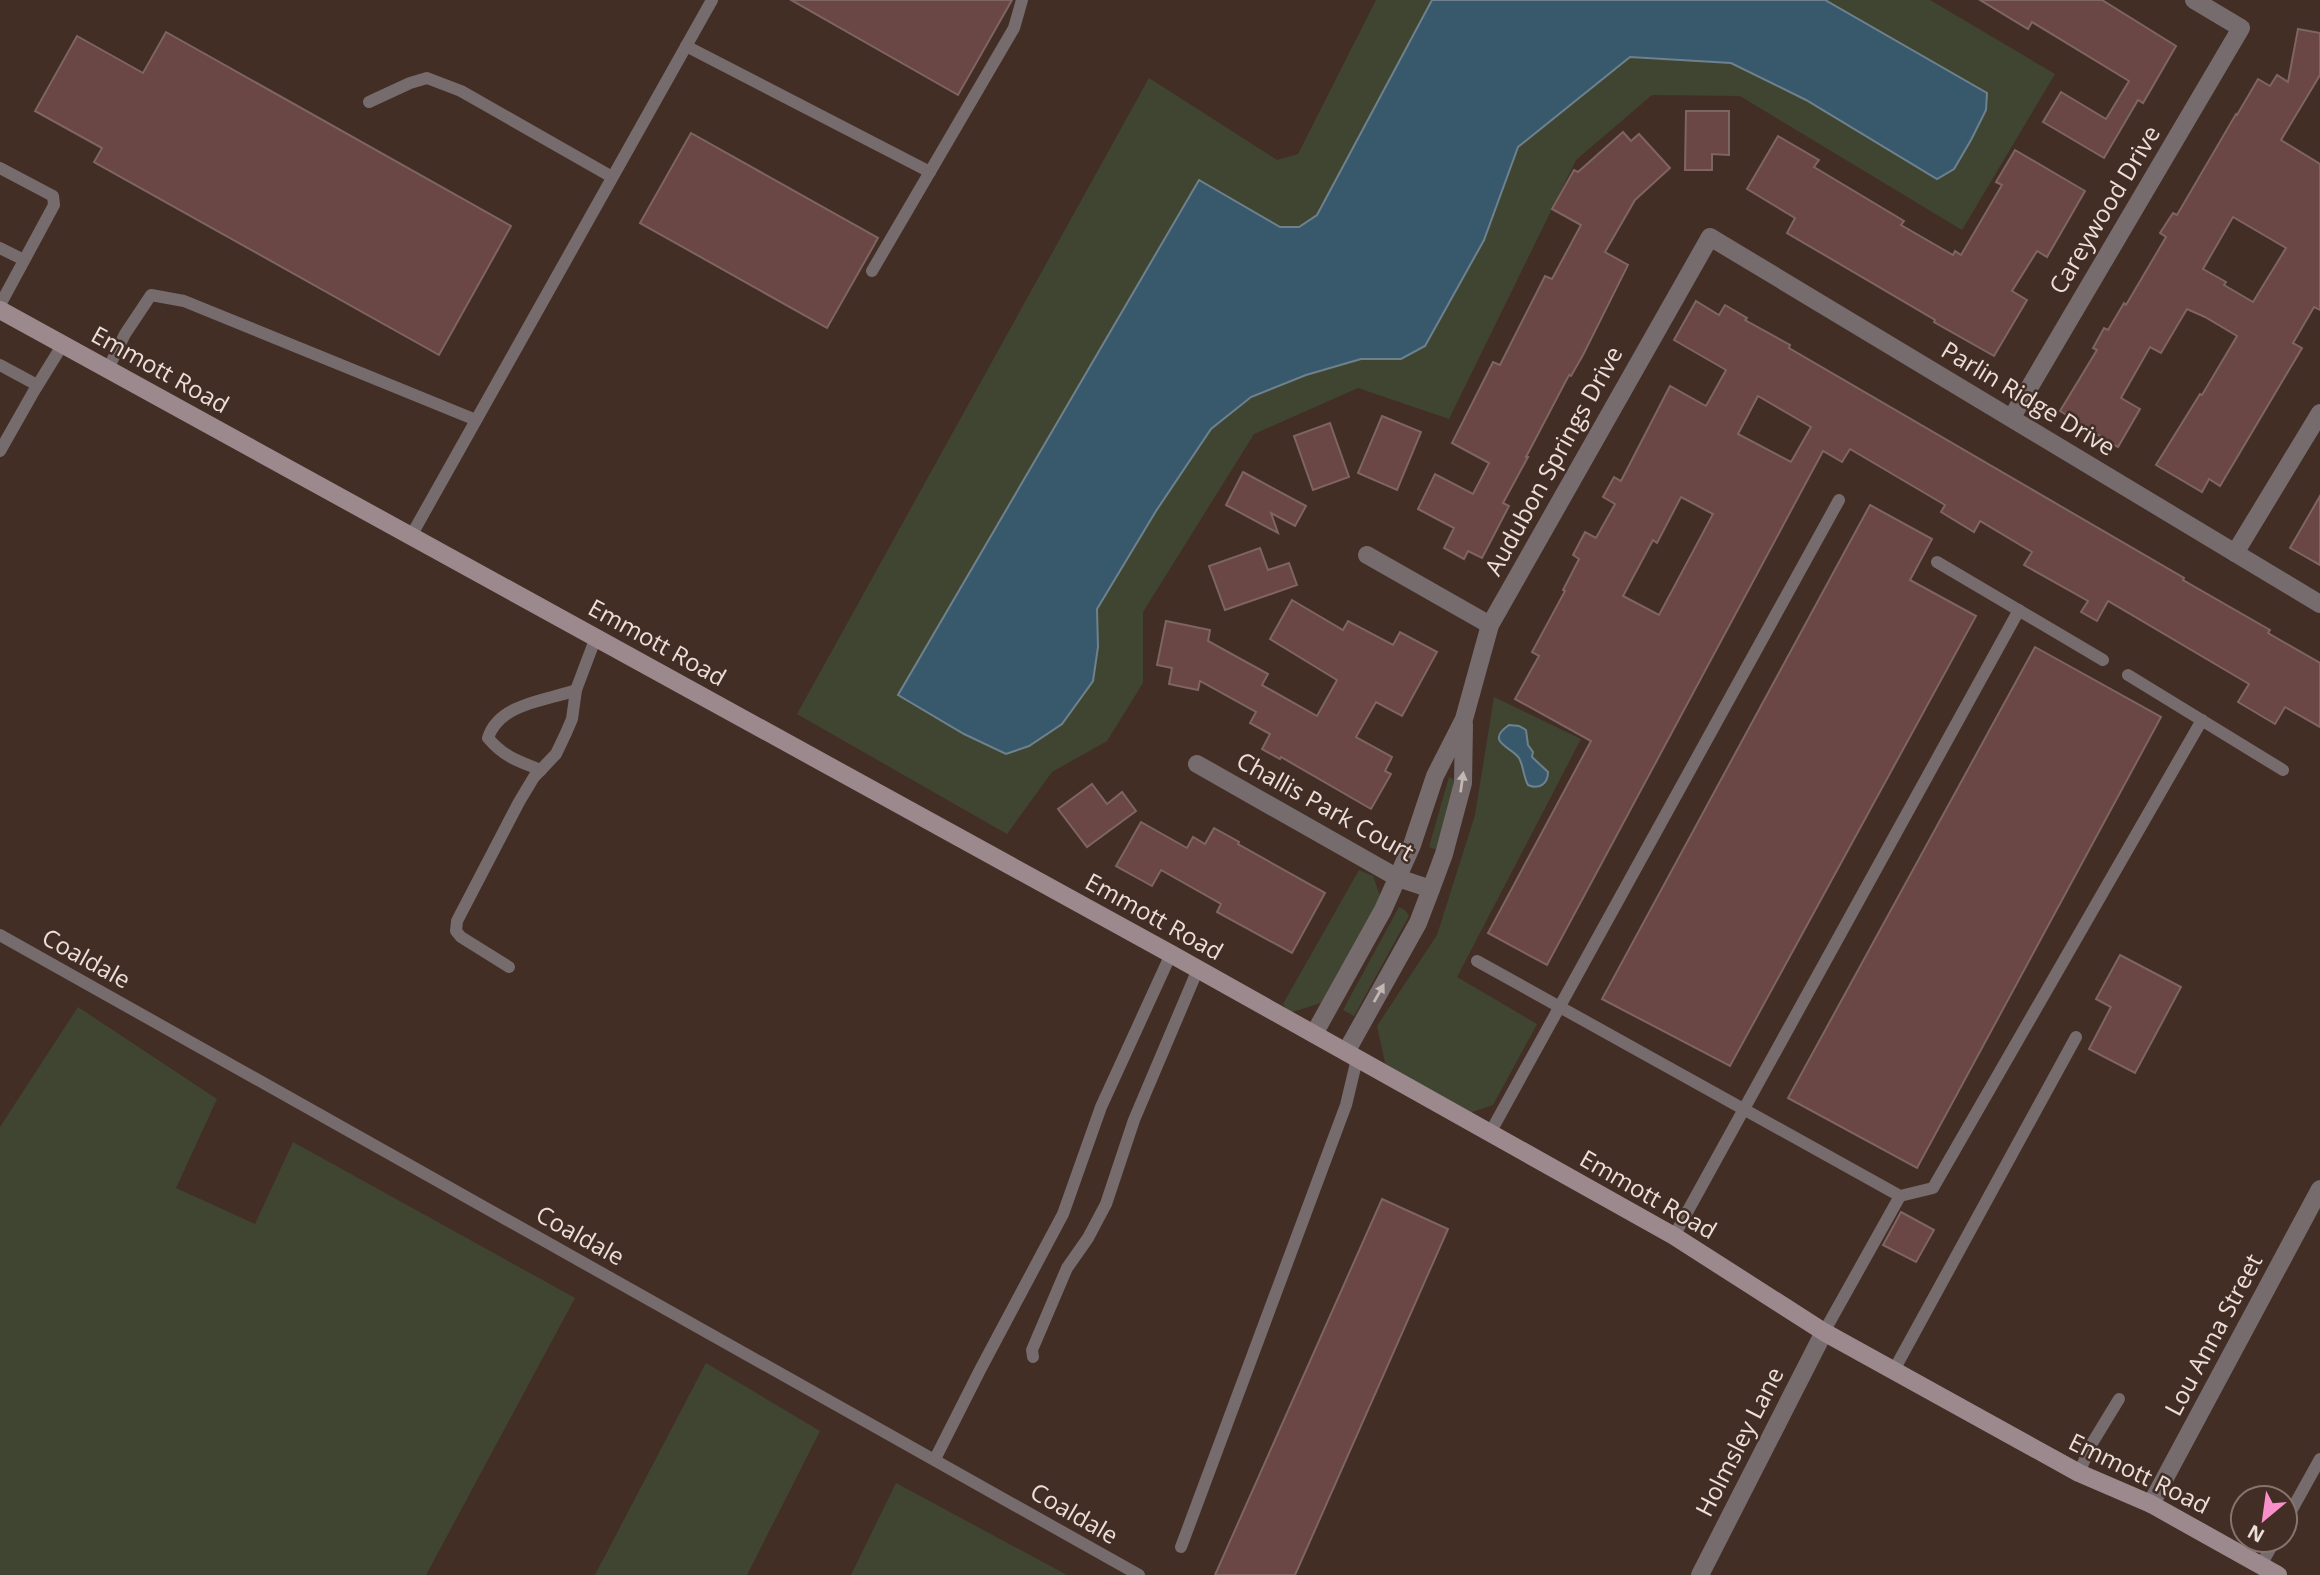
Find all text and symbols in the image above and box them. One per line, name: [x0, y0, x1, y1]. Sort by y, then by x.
street label: Careywood Drive: [2040, 119, 2167, 300]
street label: Emmott Road: [86, 317, 236, 420]
street label: Parlin Ridge Drive: [1936, 333, 2122, 463]
street label: Audubon Springs Drive: [1476, 340, 1629, 581]
street label: Emmott Road: [583, 590, 733, 693]
street label: Challis Park Court: [1231, 743, 1420, 868]
one-way arrow: [1456, 771, 1467, 793]
street label: Emmott Road: [1080, 864, 1230, 967]
street label: Coaldale: [37, 920, 137, 996]
one-way arrow: [1373, 983, 1385, 1002]
street label: Emmott Road: [1574, 1141, 1723, 1246]
street label: Coaldale: [531, 1197, 631, 1273]
street label: Lou Anna Street: [2156, 1247, 2269, 1421]
street label: Holmsley Lane: [1687, 1361, 1791, 1522]
street label: Emmott Road: [2064, 1424, 2216, 1521]
street label: Coaldale: [1025, 1474, 1125, 1551]
north arrow: [2229, 1484, 2299, 1554]
text: N: [2243, 1519, 2269, 1549]

